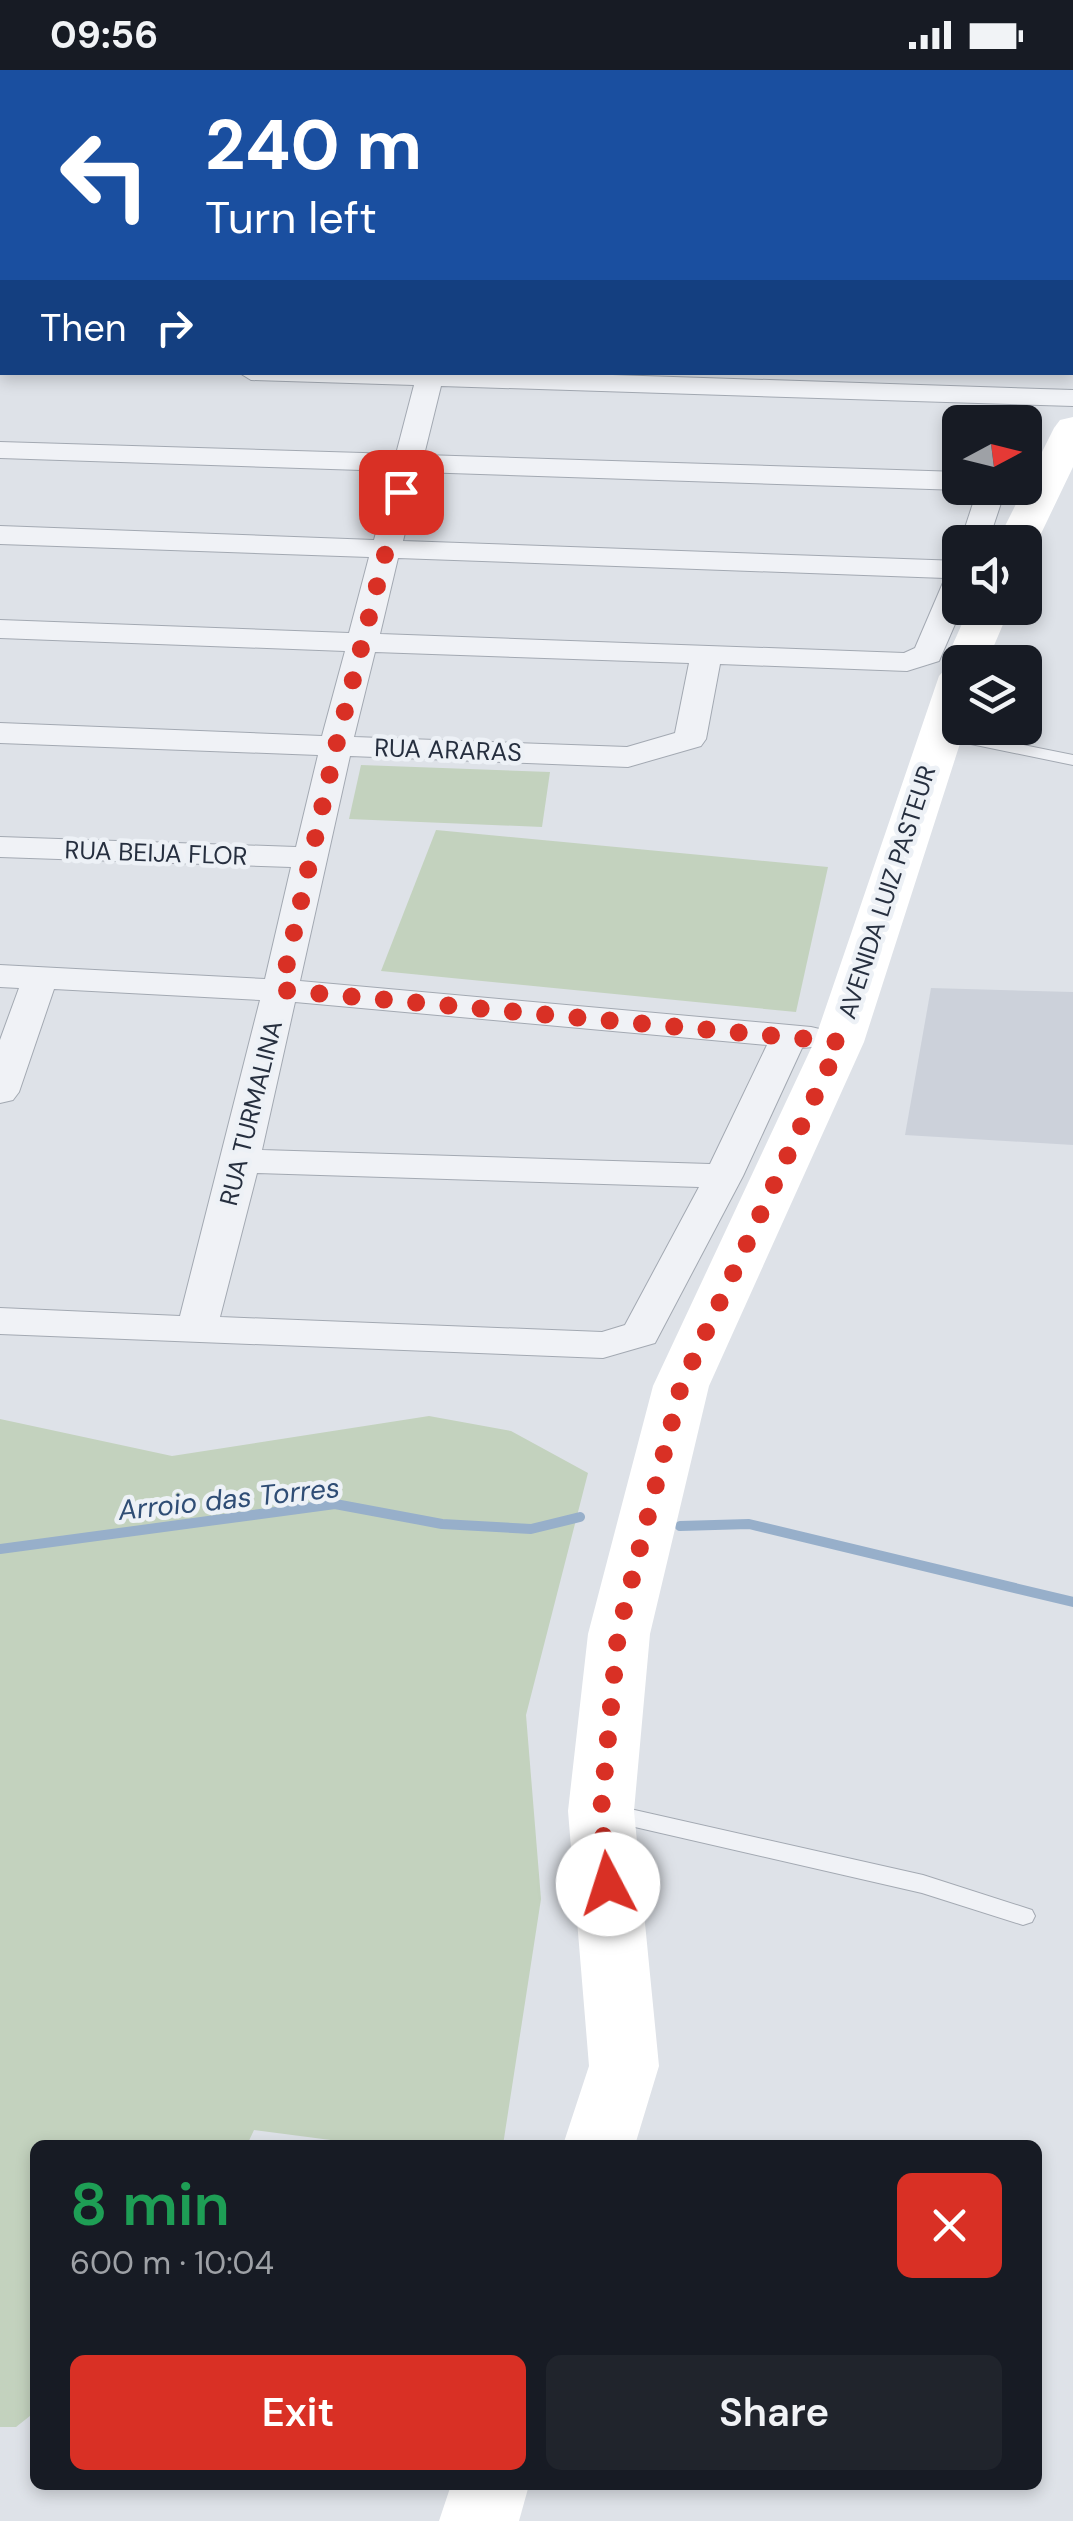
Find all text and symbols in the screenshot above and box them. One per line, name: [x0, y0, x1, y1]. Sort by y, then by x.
text: 09:56: [50, 10, 158, 60]
text: 240 m: [205, 100, 422, 191]
icon: left: [40, 110, 170, 240]
text: Turn left: [205, 188, 377, 247]
icon: right: [147, 300, 202, 355]
text: Then: [40, 303, 127, 353]
north arrow: [942, 405, 1042, 505]
map controls: [942, 405, 1042, 745]
pin: [359, 450, 444, 535]
icon: arrive: [374, 465, 429, 520]
button: sound: [942, 525, 1042, 625]
button: layers: [942, 645, 1042, 745]
street label: RUA ARARAS: [374, 731, 522, 769]
street label: AVENIDA LUIZ PASTEUR: [830, 761, 944, 1023]
street label: RUA BEIJA FLOR: [64, 833, 248, 873]
street label: RUA TURMALINA: [212, 1017, 290, 1209]
water label: Arroio das Torres: [115, 1469, 342, 1529]
position arrow: [556, 1832, 660, 1936]
text: 8 min: [70, 2165, 230, 2244]
button: close: [897, 2173, 1002, 2278]
text: 600 m · 10:04: [70, 2242, 274, 2284]
button: Exit: [70, 2355, 526, 2470]
button: Share: [546, 2355, 1002, 2470]

